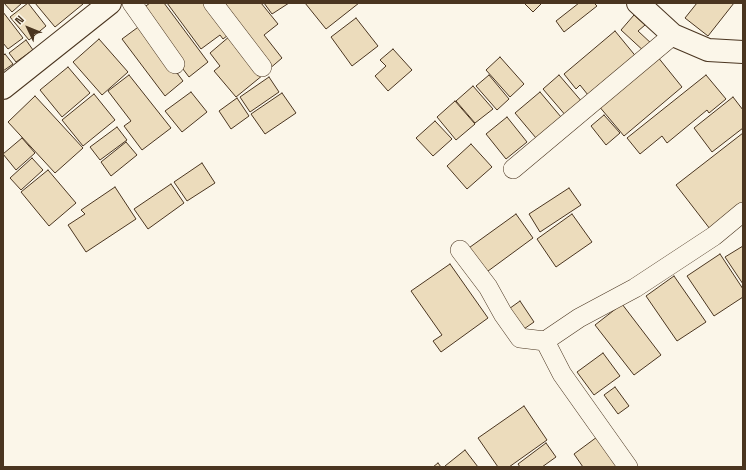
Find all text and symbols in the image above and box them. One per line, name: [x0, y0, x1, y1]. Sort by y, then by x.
north arrow: [8, 8, 48, 48]
text: N: [12, 12, 27, 27]

